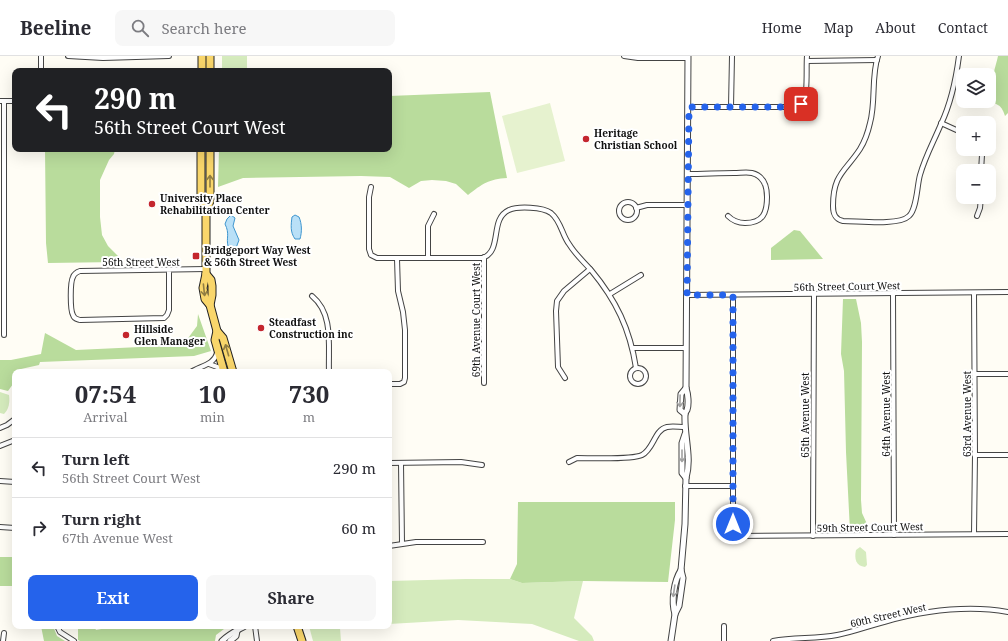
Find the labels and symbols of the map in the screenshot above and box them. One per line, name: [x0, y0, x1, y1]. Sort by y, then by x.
pin: [784, 87, 818, 121]
place label: Heritage Christian School: [594, 126, 678, 152]
marker: Heritage Christian School: [581, 134, 591, 144]
one-way arrow: [206, 175, 214, 188]
place label: University Place Rehabilitation Center: [160, 191, 270, 217]
marker: University Place Rehabilitation Center: [147, 199, 157, 209]
place label: Bridgeport Way West & 56th Street West: [204, 243, 311, 269]
marker: Bridgeport Way West & 56th Street West: [191, 251, 201, 261]
street label: 56th Street West: [102, 255, 180, 269]
street label: 69th Avenue Court West: [469, 262, 483, 377]
street label: 56th Street Court West: [794, 278, 901, 294]
one-way arrow: [200, 283, 208, 296]
place label: Steadfast Construction inc: [269, 315, 353, 341]
place label: Hillside Glen Manager: [134, 322, 206, 348]
marker: Steadfast Construction inc: [256, 323, 266, 333]
marker: Hillside Glen Manager: [121, 330, 131, 340]
one-way arrow: [223, 344, 230, 357]
street label: 63rd Avenue West: [960, 370, 974, 457]
street label: 64th Avenue West: [879, 371, 893, 457]
street label: 65th Avenue West: [798, 372, 812, 458]
one-way arrow: [677, 394, 684, 407]
one-way arrow: [678, 449, 686, 462]
position arrow: [712, 503, 754, 545]
street label: 59th Street Court West: [817, 519, 924, 535]
one-way arrow: [671, 584, 678, 597]
street label: 60th Street West: [849, 599, 928, 631]

